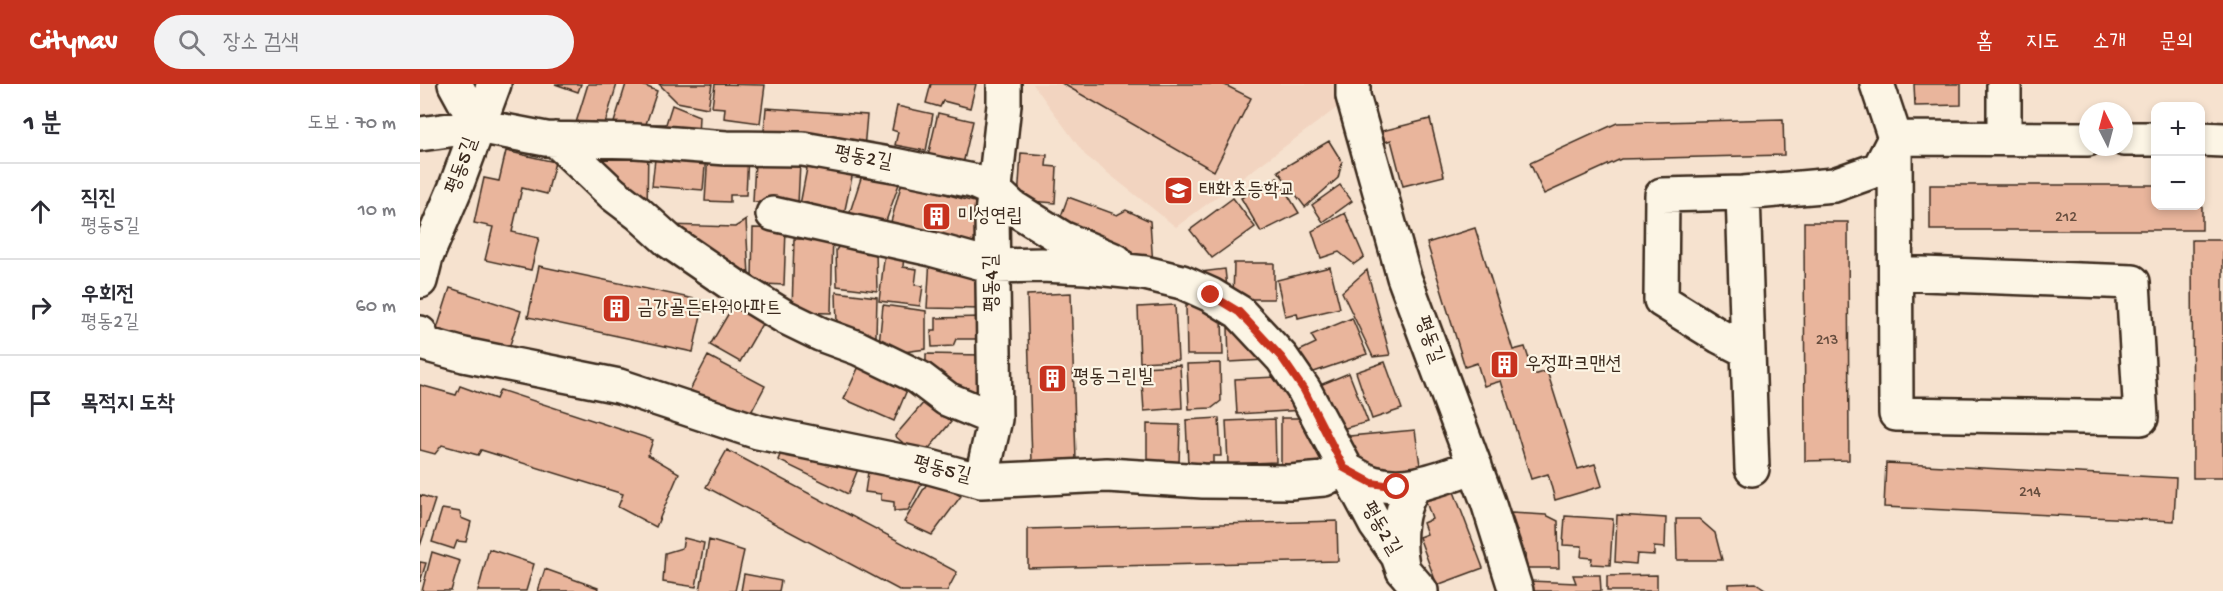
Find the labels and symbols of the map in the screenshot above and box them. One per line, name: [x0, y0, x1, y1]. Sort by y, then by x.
north arrow: [2079, 102, 2133, 156]
street label: 평동5길: [442, 134, 484, 198]
street label: 평동2길: [832, 143, 894, 175]
school or university icon: 태화초등학교: [1162, 175, 1194, 207]
place label: 태화초등학교: [1199, 180, 1296, 203]
building icon: 미성연립: [921, 201, 953, 233]
place label: 미성연립: [958, 206, 1022, 229]
house number: 212: [2055, 209, 2077, 228]
street label: 평동4길: [981, 254, 1005, 312]
route end: [1197, 281, 1223, 307]
building icon: 금강골든타워아파트: [600, 293, 632, 325]
place label: 금강골든타워아파트: [637, 298, 782, 321]
street label: 평동길: [1409, 313, 1447, 367]
house number: 213: [1816, 332, 1838, 351]
building icon: 우정파크맨션: [1488, 349, 1520, 381]
place label: 우정파크맨션: [1525, 354, 1622, 377]
building icon: 평동그린빌: [1036, 362, 1068, 394]
place label: 평동그린빌: [1073, 367, 1154, 390]
street label: 평동5길: [911, 453, 973, 489]
route start: [1383, 473, 1409, 499]
house number: 214: [2019, 484, 2041, 503]
street label: 평동2길: [1355, 498, 1405, 560]

